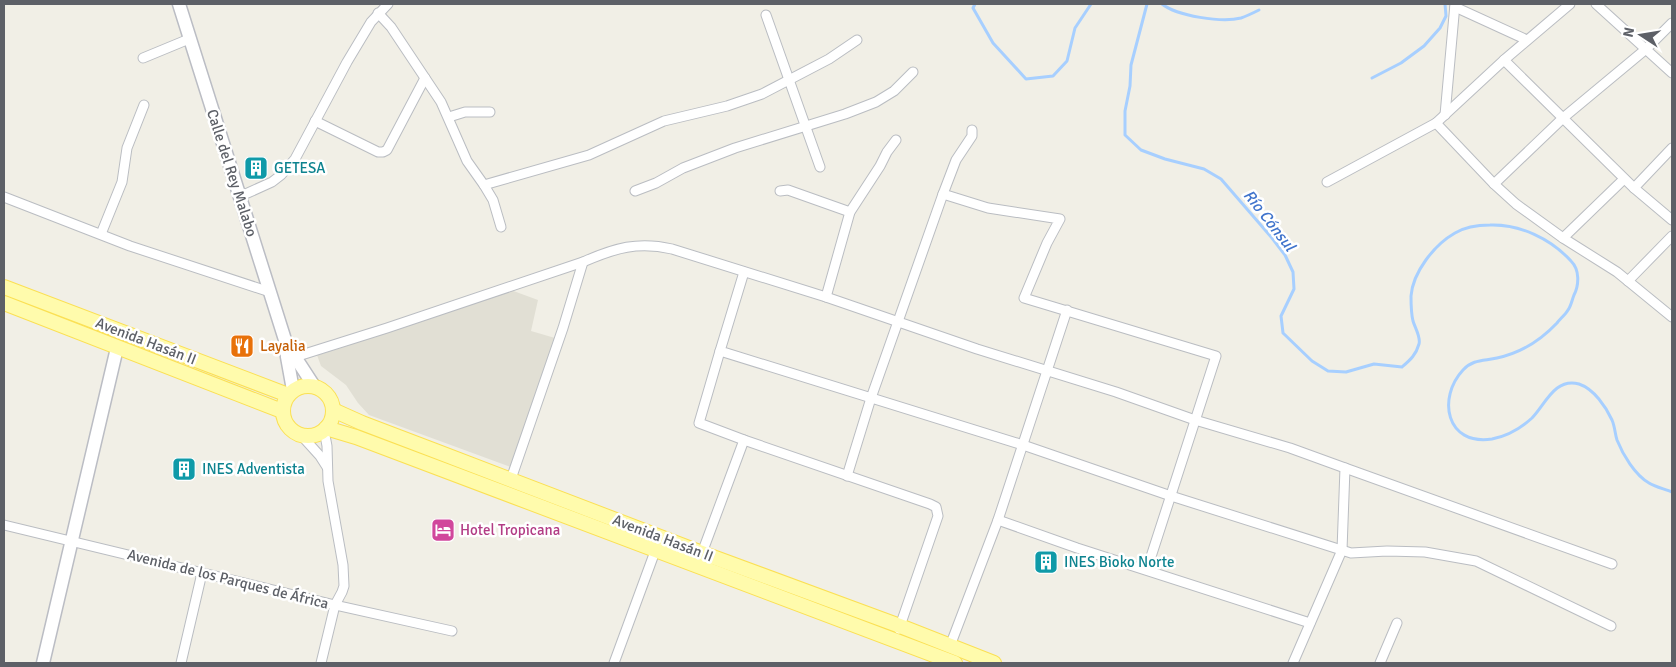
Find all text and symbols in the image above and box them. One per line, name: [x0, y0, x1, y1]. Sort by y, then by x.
north arrow: [1616, 10, 1666, 60]
text: N: [1619, 26, 1638, 39]
street label: Calle del Rey Malabo: [203, 107, 261, 239]
building icon: GETESA: [243, 155, 269, 181]
place label: GETESA: [274, 159, 326, 177]
water label: Río Cónsul: [1239, 186, 1300, 256]
street label: Avenida Hasán II: [93, 314, 199, 368]
restaurant icon: Layalia: [229, 333, 255, 359]
place label: Layalia: [260, 337, 306, 355]
building icon: INES Adventista: [171, 456, 197, 482]
place label: INES Adventista: [202, 460, 305, 478]
street label: Avenida Hasán II: [610, 511, 716, 565]
hotel icon: Hotel Tropicana: [430, 517, 456, 543]
place label: Hotel Tropicana: [460, 521, 560, 539]
street label: Avenida de los Parques de África: [125, 544, 331, 613]
building icon: INES Bioko Norte: [1033, 549, 1059, 575]
place label: INES Bioko Norte: [1064, 553, 1174, 571]

